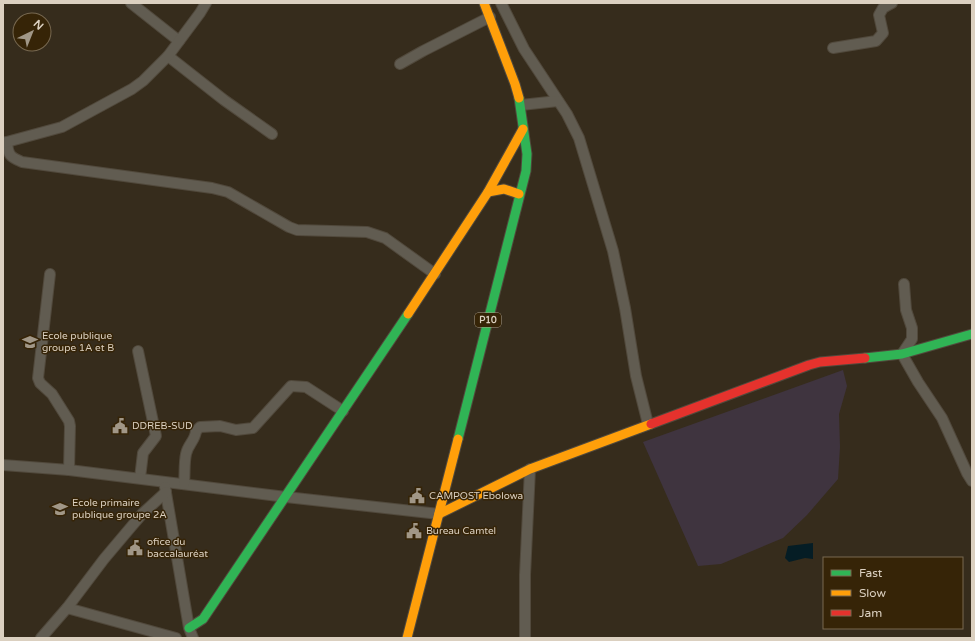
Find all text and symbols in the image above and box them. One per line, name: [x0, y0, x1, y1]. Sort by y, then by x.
north arrow: [12, 12, 52, 52]
text: N: [31, 17, 46, 33]
road number: P10: [475, 313, 501, 327]
place label: Ecole publique groupe 1A et B: [42, 330, 114, 354]
school or university icon: Ecole publique groupe 1A et B: [21, 333, 39, 351]
public building icon: DDREB-SUD: [111, 417, 129, 435]
place label: DDREB-SUD: [132, 420, 193, 432]
public building icon: CAMPOST Ebolowa: [408, 487, 426, 505]
place label: CAMPOST Ebolowa: [429, 490, 523, 502]
place label: Ecole primaire publique groupe 2A: [72, 497, 167, 521]
school or university icon: Ecole primaire publique groupe 2A: [51, 500, 69, 518]
public building icon: Bureau Camtel: [405, 522, 423, 540]
place label: Bureau Camtel: [426, 525, 496, 537]
place label: ofice du baccalauréat: [147, 536, 208, 560]
public building icon: ofice du baccalauréat: [126, 539, 144, 557]
legend: [823, 557, 963, 629]
text: Fast: [859, 566, 883, 580]
text: Slow: [859, 586, 886, 600]
text: Jam: [859, 606, 882, 620]

